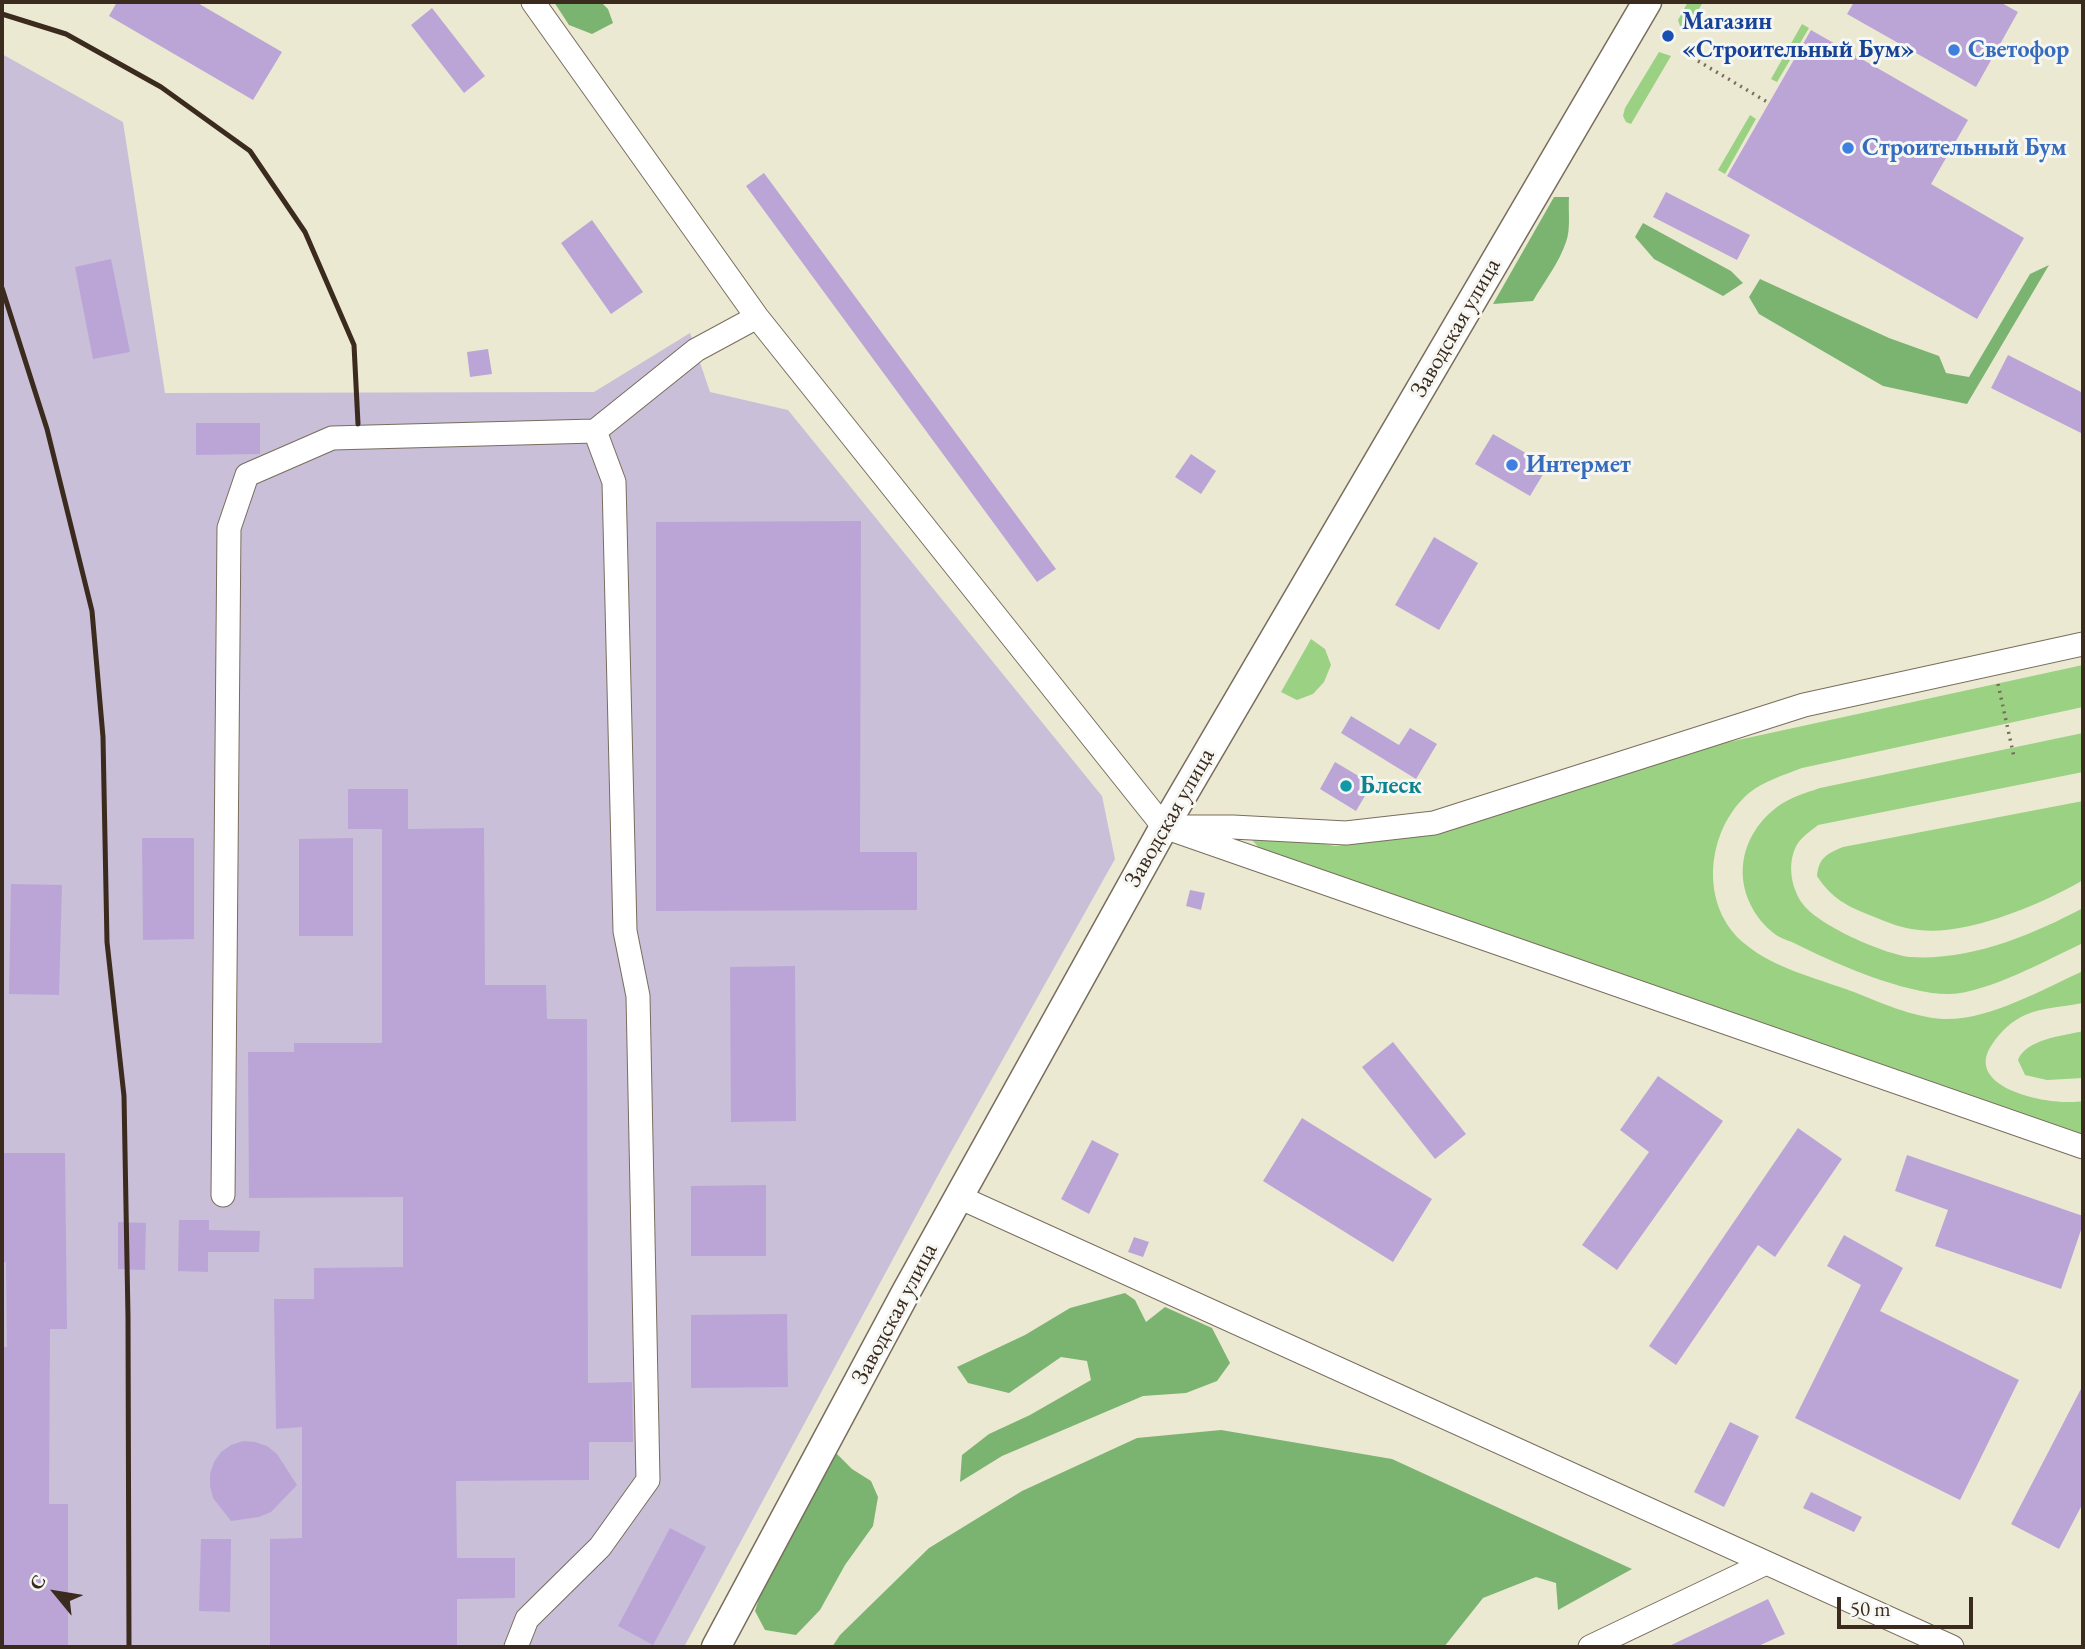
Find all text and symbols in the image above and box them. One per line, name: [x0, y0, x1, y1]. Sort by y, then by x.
place label: Магазин «Строительный Бум»: [1682, 8, 1915, 64]
marker: Магазин «Строительный Бум»: [1660, 28, 1676, 44]
place label: Светофор: [1968, 36, 2069, 64]
marker: Светофор: [1946, 42, 1962, 58]
place label: Строительный Бум: [1862, 134, 2067, 162]
marker: Строительный Бум: [1840, 140, 1856, 156]
street label: Заводская улица: [1405, 253, 1507, 403]
place label: Интермет: [1526, 451, 1631, 479]
marker: Интермет: [1504, 457, 1520, 473]
street label: Заводская улица: [1119, 743, 1221, 893]
place label: Блеск: [1360, 772, 1421, 800]
marker: Блеск: [1338, 778, 1354, 794]
street label: Заводская улица: [846, 1238, 944, 1390]
north arrow: [21, 1558, 91, 1628]
text: С: [23, 1570, 52, 1594]
scale bar: [1840, 1582, 1976, 1626]
text: 50 m: [1850, 1595, 1891, 1622]

